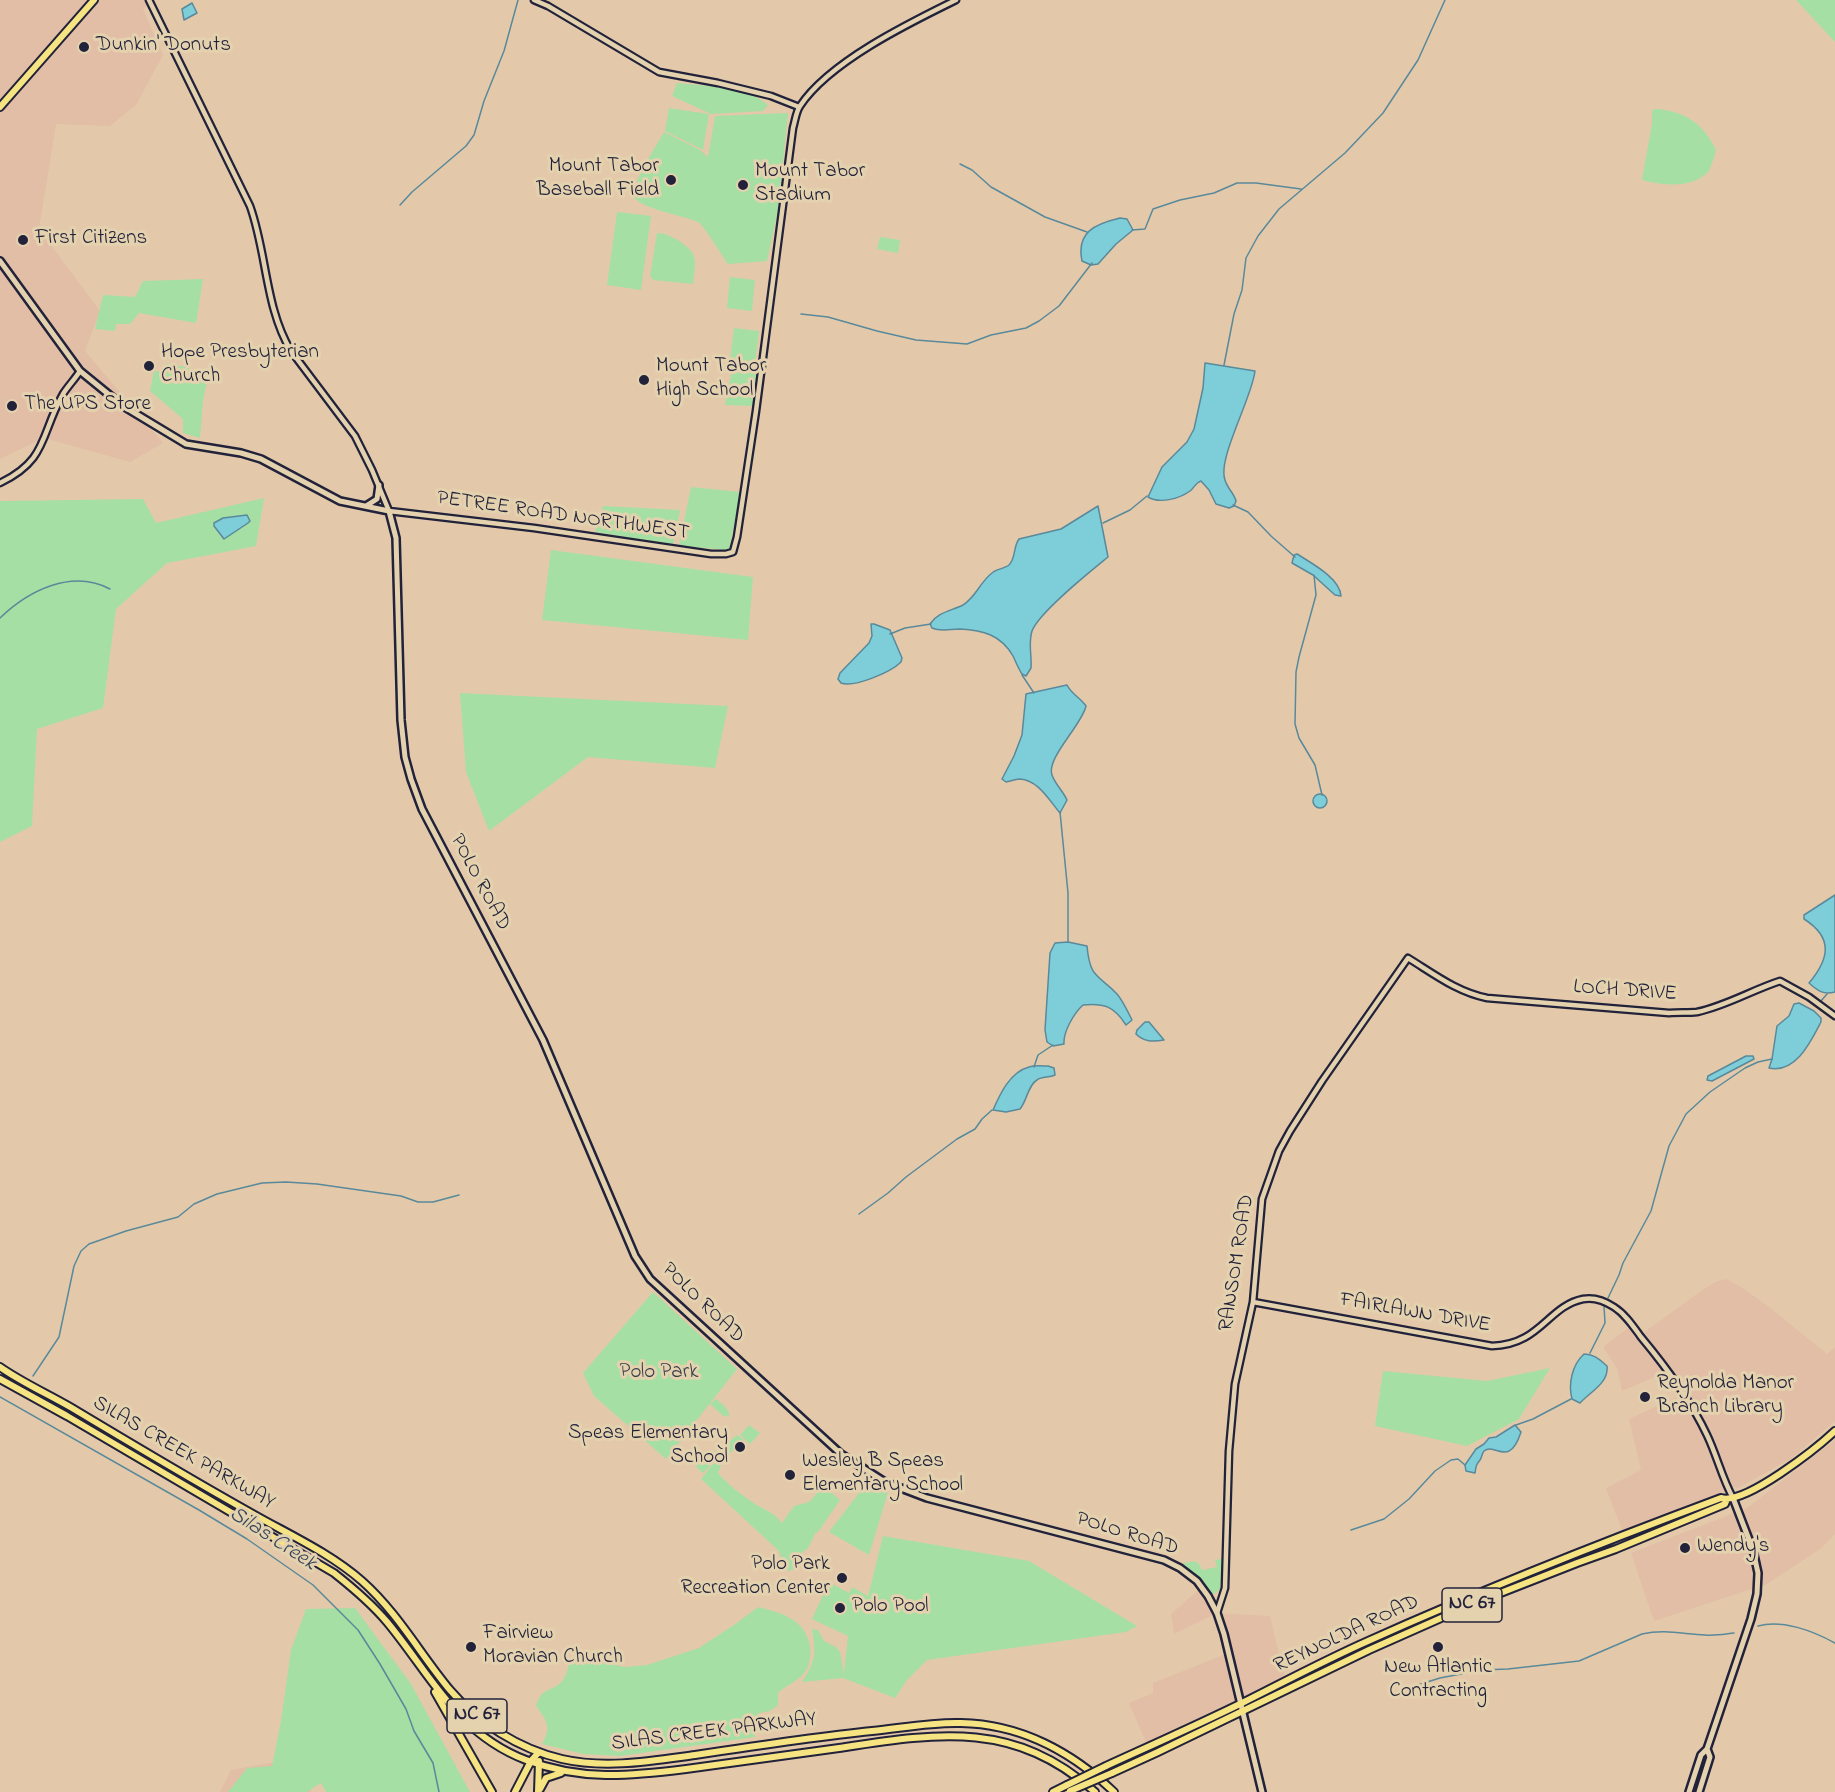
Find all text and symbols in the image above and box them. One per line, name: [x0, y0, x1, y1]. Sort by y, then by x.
place label: Dunkin' Donuts: [96, 34, 231, 60]
marker: Dunkin' Donuts: [77, 40, 91, 54]
place label: Mount Tabor Baseball Field: [537, 155, 659, 205]
place label: Mount Tabor Stadium: [755, 160, 865, 210]
marker: Mount Tabor Baseball Field: [664, 173, 678, 187]
marker: Mount Tabor Stadium: [736, 178, 750, 192]
place label: First Citizens: [35, 227, 147, 253]
marker: First Citizens: [16, 233, 30, 247]
place label: Hope Presbyterian Church: [161, 341, 319, 391]
place label: Mount Tabor High School: [656, 355, 766, 405]
marker: Hope Presbyterian Church: [142, 359, 156, 373]
marker: Mount Tabor High School: [637, 373, 651, 387]
place label: The UPS Store: [24, 393, 151, 419]
marker: The UPS Store: [5, 399, 19, 413]
street label: PETREE ROAD NORTHWEST: [435, 487, 691, 547]
street label: POLO ROAD: [443, 831, 515, 935]
street label: LOCH DRIVE: [1572, 976, 1678, 1008]
street label: RANSOM ROAD: [1215, 1193, 1261, 1333]
street label: POLO ROAD: [655, 1258, 749, 1350]
street label: FAIRLAWN DRIVE: [1338, 1288, 1492, 1340]
park label: Polo Park: [620, 1361, 698, 1387]
place label: Reynolda Manor Branch Library: [1657, 1372, 1794, 1422]
marker: Reynolda Manor Branch Library: [1638, 1390, 1652, 1404]
street label: SILAS CREEK PARKWAY: [87, 1391, 279, 1517]
place label: Speas Elementary School: [568, 1422, 728, 1472]
marker: Speas Elementary School: [733, 1440, 747, 1454]
place label: Wesley B Speas Elementary School: [802, 1450, 963, 1500]
marker: Wesley B Speas Elementary School: [783, 1468, 797, 1482]
water label: Silas Creek: [223, 1502, 321, 1578]
street label: POLO ROAD: [1073, 1508, 1181, 1562]
place label: Wendy's: [1697, 1535, 1769, 1561]
marker: Wendy's: [1678, 1541, 1692, 1555]
place label: Polo Park Recreation Center: [681, 1553, 830, 1603]
marker: Polo Park Recreation Center: [835, 1571, 849, 1585]
road number: NC 67: [1442, 1588, 1502, 1622]
street label: REYNOLDA ROAD: [1270, 1590, 1424, 1680]
place label: Polo Pool: [852, 1595, 929, 1621]
marker: Polo Pool: [833, 1601, 847, 1615]
place label: Fairview Moravian Church: [483, 1622, 623, 1672]
marker: Fairview Moravian Church: [464, 1640, 478, 1654]
marker: New Atlantic Contracting: [1431, 1640, 1445, 1654]
place label: New Atlantic Contracting: [1384, 1656, 1492, 1706]
road number: NC 67: [447, 1699, 507, 1733]
street label: SILAS CREEK PARKWAY: [610, 1708, 818, 1758]

